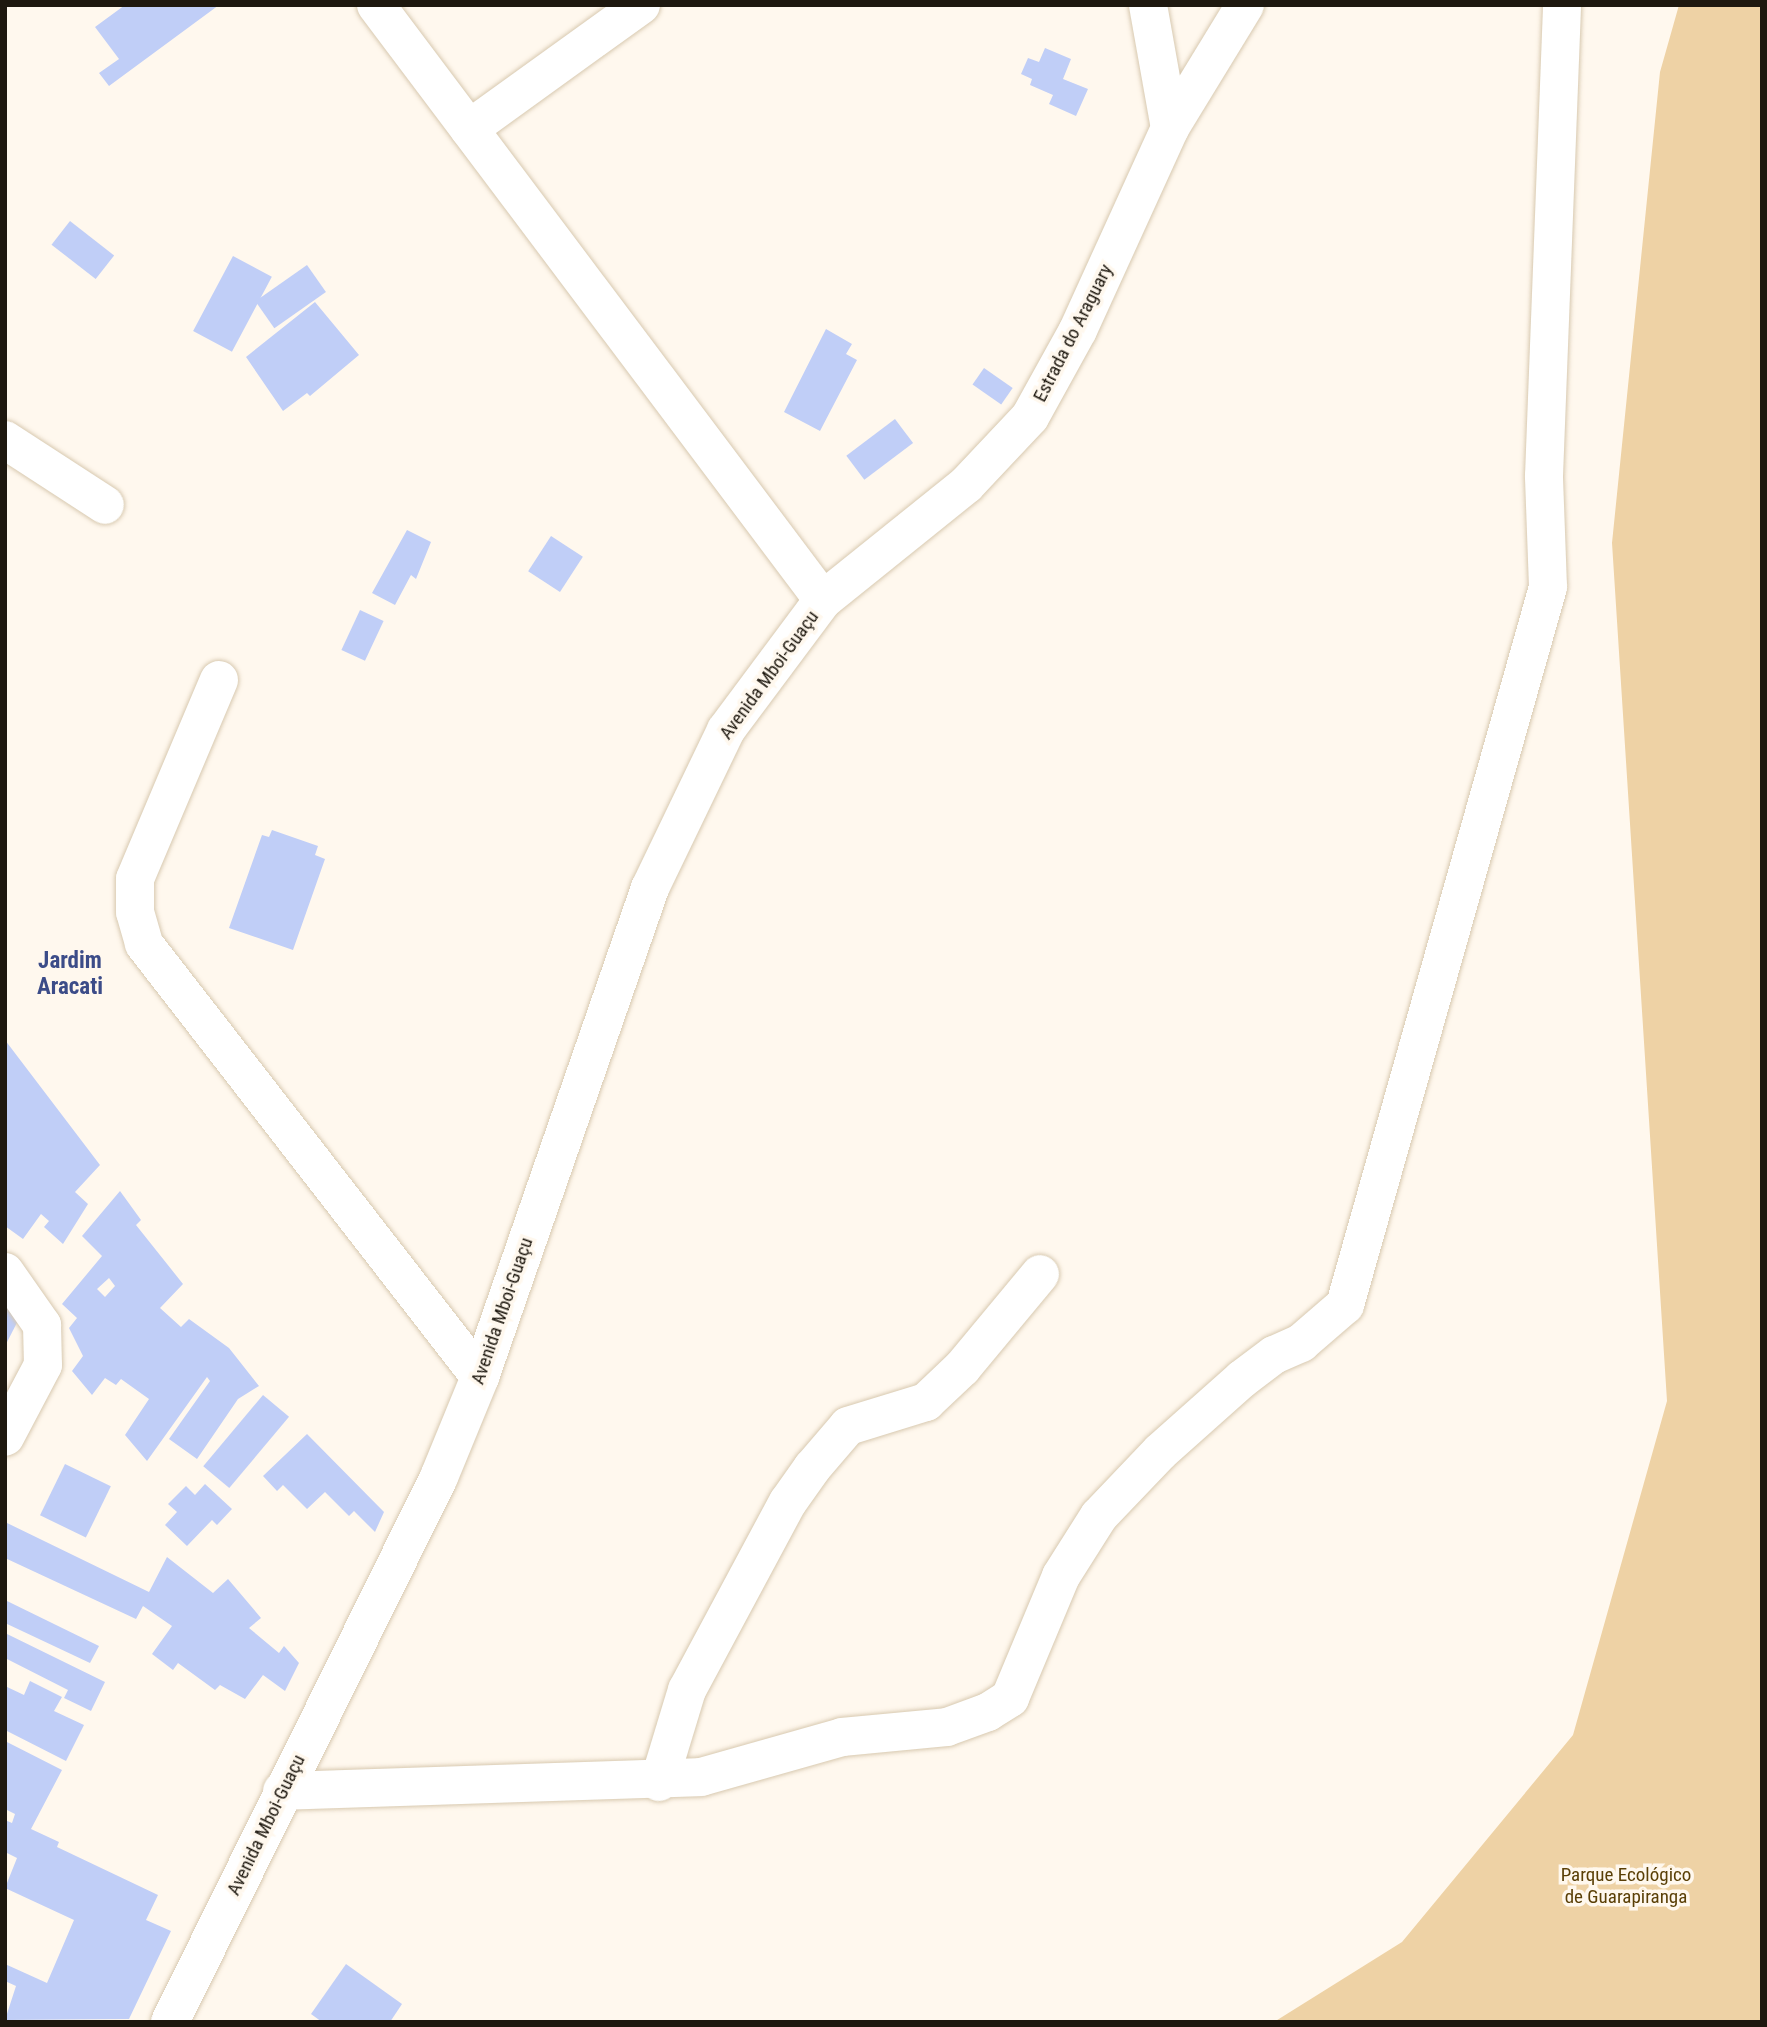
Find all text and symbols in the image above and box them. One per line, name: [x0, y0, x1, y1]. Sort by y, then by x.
street label: Estrada do Araguary: [1028, 260, 1118, 406]
street label: Avenida Mboi-Guaçu: [715, 606, 823, 744]
district label: Jardim Aracati: [37, 947, 103, 1001]
street label: Avenida Mboi-Guaçu: [466, 1235, 538, 1387]
street label: Avenida Mboi-Guaçu: [222, 1751, 310, 1899]
park label: Parque Ecológico de Guarapiranga: [1561, 1864, 1691, 1908]

